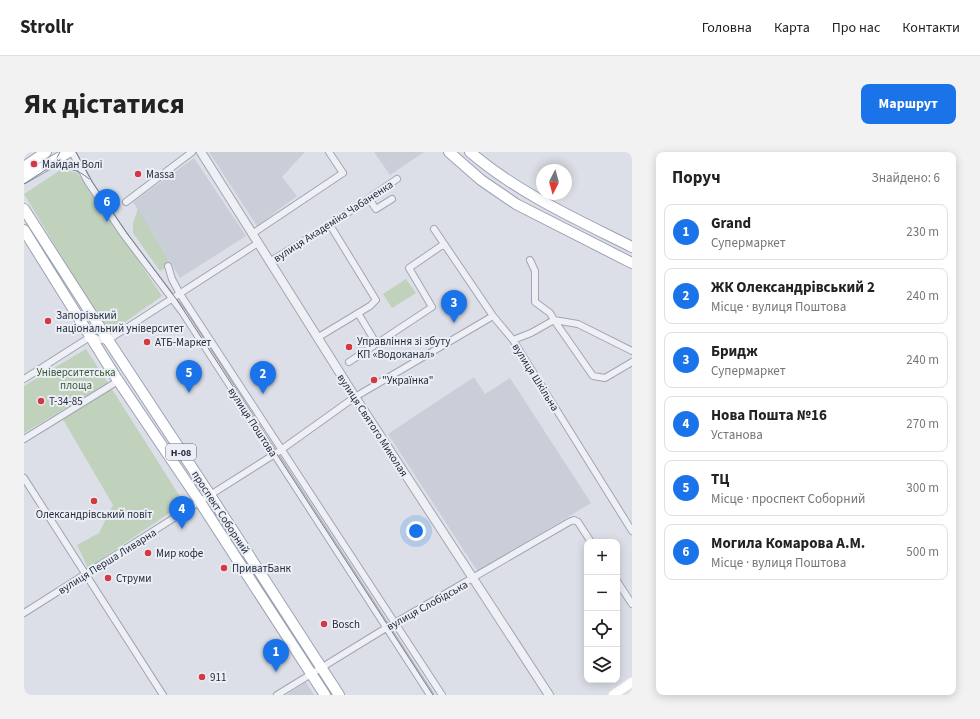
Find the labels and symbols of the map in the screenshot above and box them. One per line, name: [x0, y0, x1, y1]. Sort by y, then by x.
place label: Майдан Волі: [42, 157, 103, 172]
marker: Майдан Волі: [29, 159, 39, 169]
north arrow: [536, 164, 572, 200]
place label: Massa: [146, 167, 174, 182]
marker: Massa: [133, 169, 143, 179]
street label: вулиця Академіка Чабаненка: [271, 177, 396, 266]
pin: 6: [94, 189, 120, 222]
pin: 3: [441, 290, 467, 323]
place label: Запорізький національний університет: [56, 308, 184, 336]
marker: Запорізький національний університет: [43, 316, 53, 326]
place label: Управлiння зi збуту КП «Водоканал»: [357, 334, 450, 362]
place label: АТБ-Маркет: [155, 335, 211, 350]
marker: АТБ-Маркет: [142, 337, 152, 347]
street label: вулиця Шкільна: [509, 340, 562, 414]
marker: Управлiння зi збуту КП «Водоканал»: [344, 342, 354, 352]
pin: 5: [176, 360, 202, 393]
pin: 2: [250, 361, 276, 394]
park label: Університетська площа: [36, 365, 116, 393]
street label: вулиця Святого Миколая: [334, 371, 411, 480]
place label: "Українка": [382, 373, 433, 388]
marker: "Українка": [369, 375, 379, 385]
street label: вулиця Поштова: [225, 385, 281, 460]
place label: Т-34-85: [49, 394, 83, 409]
marker: Т-34-85: [36, 396, 46, 406]
road number: Н-08: [166, 444, 196, 460]
street label: проспект Соборний: [188, 468, 253, 557]
marker: Олександрівський повіт: [89, 496, 99, 506]
pin: 4: [169, 496, 195, 529]
place label: Олександрівський повіт: [36, 507, 152, 522]
your location: [406, 521, 426, 541]
street label: вулиця Перша Ливарна: [55, 525, 159, 598]
place label: Мир кофе: [156, 546, 204, 561]
marker: Мир кофе: [143, 548, 153, 558]
place label: ПриватБанк: [232, 561, 292, 576]
marker: ПриватБанк: [219, 563, 229, 573]
place label: Струми: [116, 571, 151, 586]
marker: Струми: [103, 573, 113, 583]
street label: вулиця Слобідська: [384, 577, 471, 634]
place label: Bosch: [332, 617, 360, 632]
marker: Bosch: [319, 619, 329, 629]
pin: 1: [263, 639, 289, 672]
place label: 911: [210, 670, 226, 685]
marker: 911: [197, 672, 207, 682]

